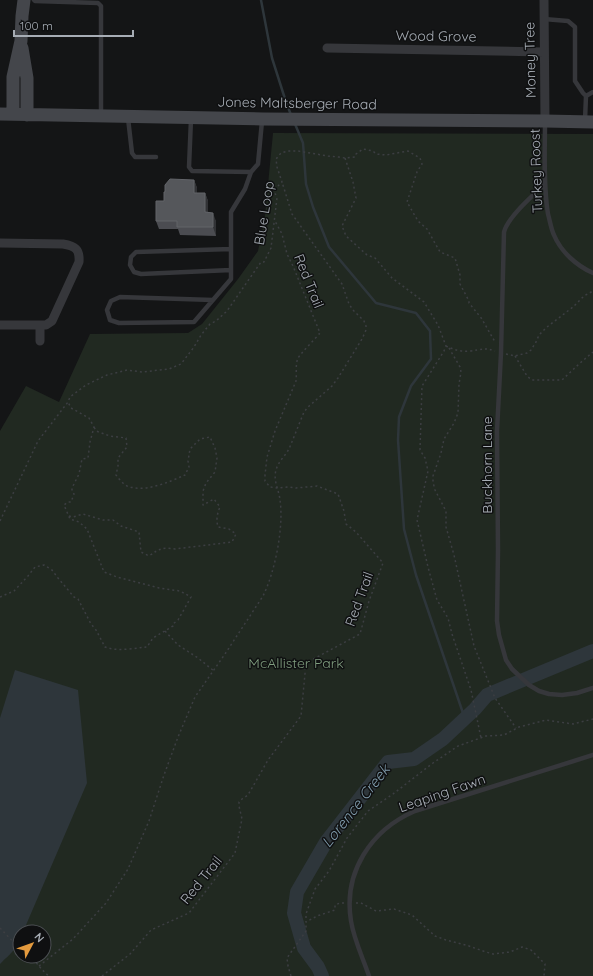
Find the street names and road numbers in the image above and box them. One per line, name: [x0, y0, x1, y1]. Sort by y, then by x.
street label: Money Tree: [520, 22, 540, 98]
street label: Wood Grove: [395, 26, 477, 46]
street label: Jones Maltsberger Road: [217, 93, 377, 113]
street label: Turkey Roost: [526, 128, 546, 214]
street label: Blue Loop: [250, 180, 278, 246]
street label: Red Trail: [290, 251, 328, 311]
street label: Buckhorn Lane: [478, 416, 496, 514]
street label: Red Trail: [341, 569, 377, 629]
street label: Leaping Fawn: [396, 770, 488, 816]
street label: Red Trail: [176, 852, 226, 908]

